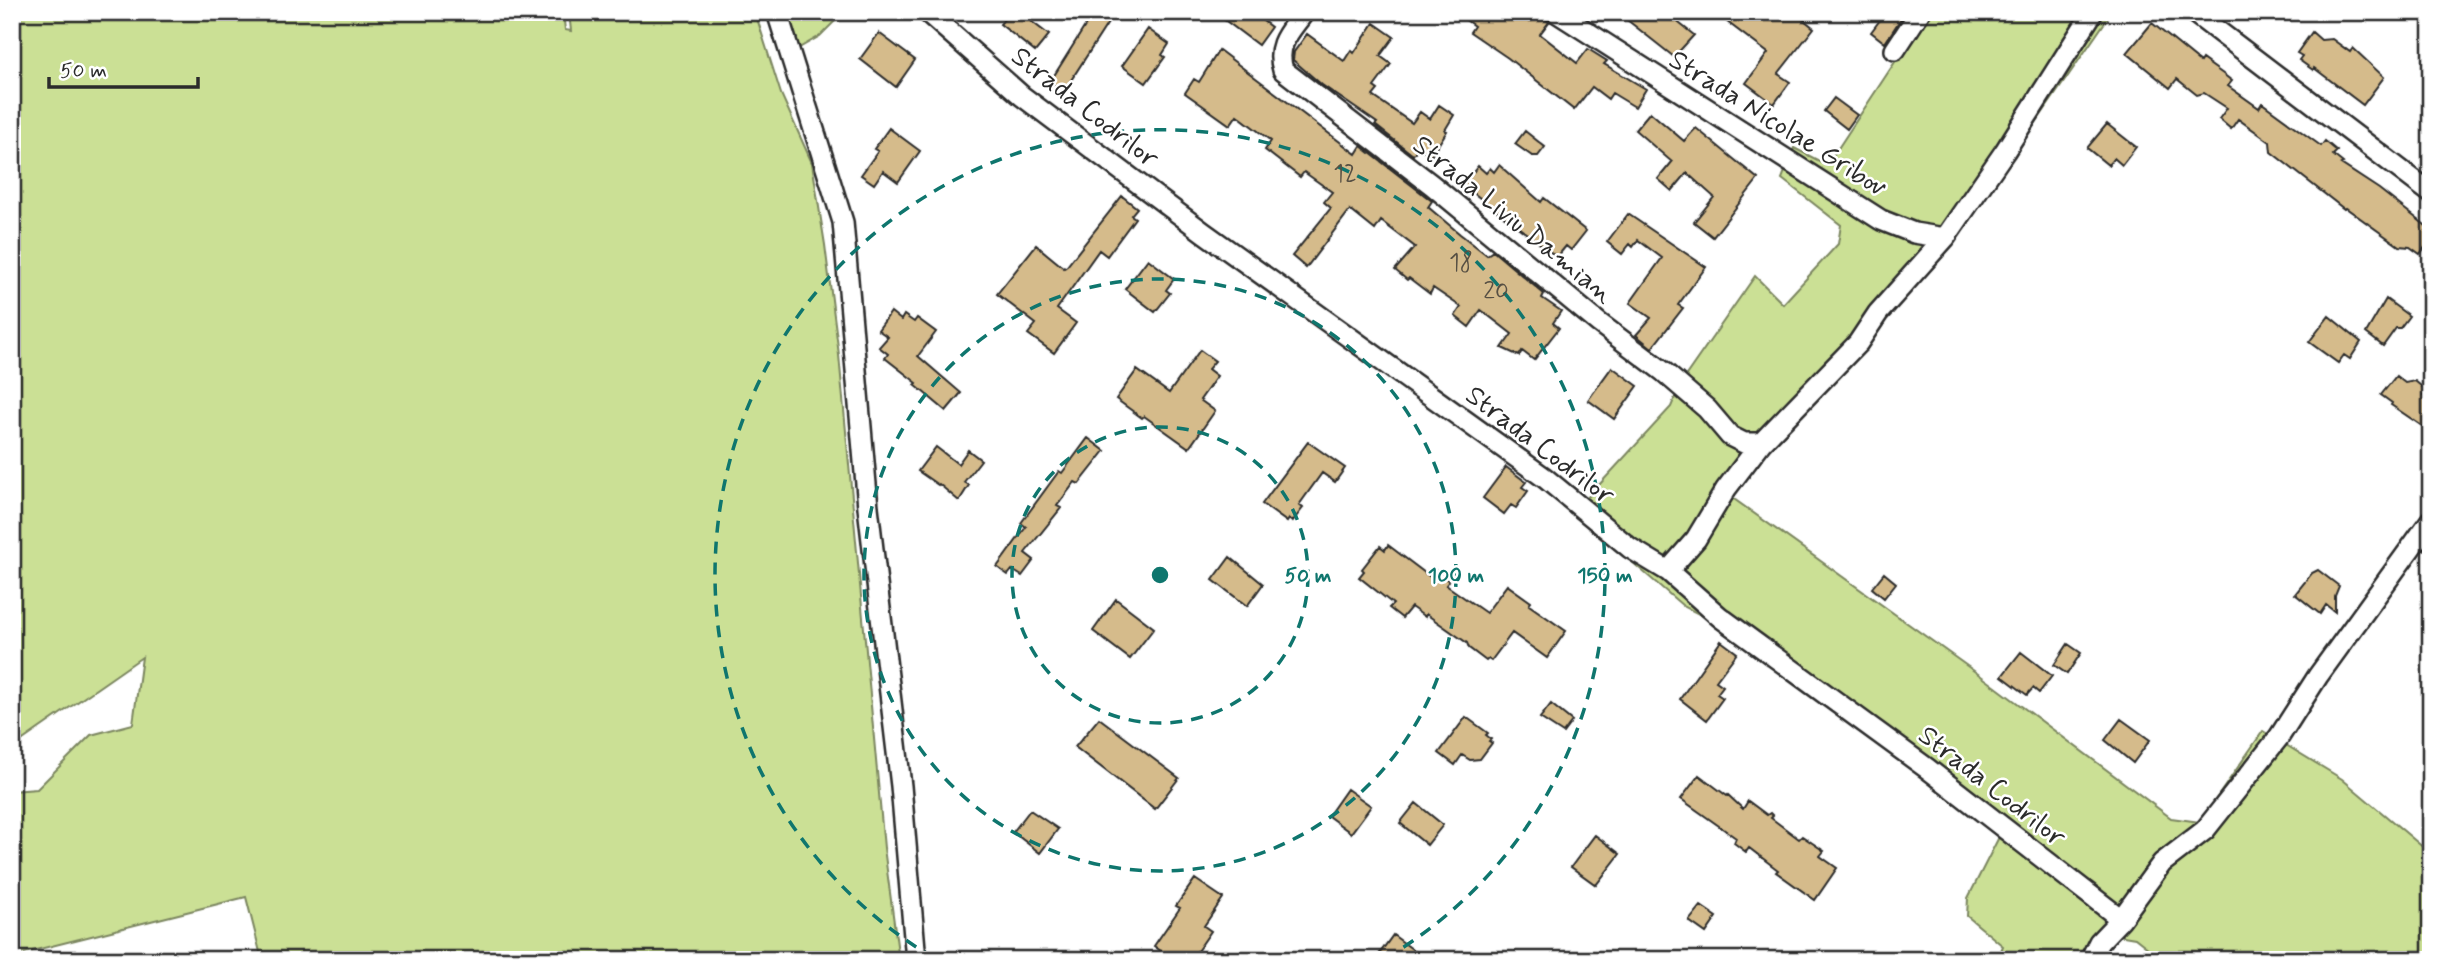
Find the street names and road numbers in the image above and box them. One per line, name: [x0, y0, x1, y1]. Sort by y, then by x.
street label: Strada Codrilor: [1003, 39, 1167, 178]
street label: Strada Nicolae Gribov: [1661, 42, 1894, 206]
street label: Strada Liviu Damian: [1404, 127, 1621, 313]
street label: Strada Codrilor: [1457, 378, 1622, 515]
street label: Strada Codrilor: [1910, 718, 2074, 857]

